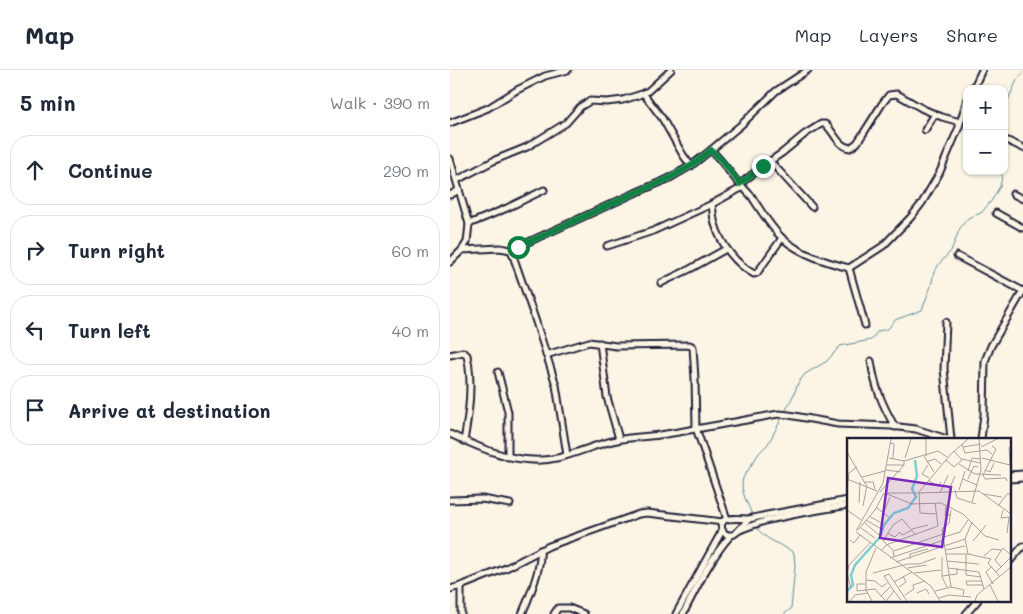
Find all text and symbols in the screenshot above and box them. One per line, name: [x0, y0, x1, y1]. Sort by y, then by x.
text: Map: [25, 19, 74, 50]
text: Map: [795, 23, 831, 47]
text: Layers: [859, 23, 918, 47]
text: Share: [946, 23, 998, 47]
map controls: [963, 85, 1008, 175]
button: +: [963, 85, 1008, 130]
text: 5 min: [20, 89, 76, 116]
text: Walk · 390 m: [330, 92, 430, 113]
button: −: [963, 130, 1008, 175]
route end: [752, 155, 775, 178]
icon: ahead: [21, 156, 49, 184]
text: Continue: [68, 158, 153, 183]
text: 290 m: [383, 160, 429, 181]
icon: right: [21, 236, 49, 264]
route start: [507, 236, 530, 259]
text: Turn right: [68, 238, 165, 263]
text: 60 m: [392, 240, 429, 261]
icon: left: [21, 316, 49, 344]
text: Turn left: [68, 318, 151, 343]
text: 40 m: [392, 320, 429, 341]
icon: arrive: [21, 396, 49, 424]
text: Arrive at destination: [68, 398, 271, 423]
inset map: [847, 438, 1010, 602]

